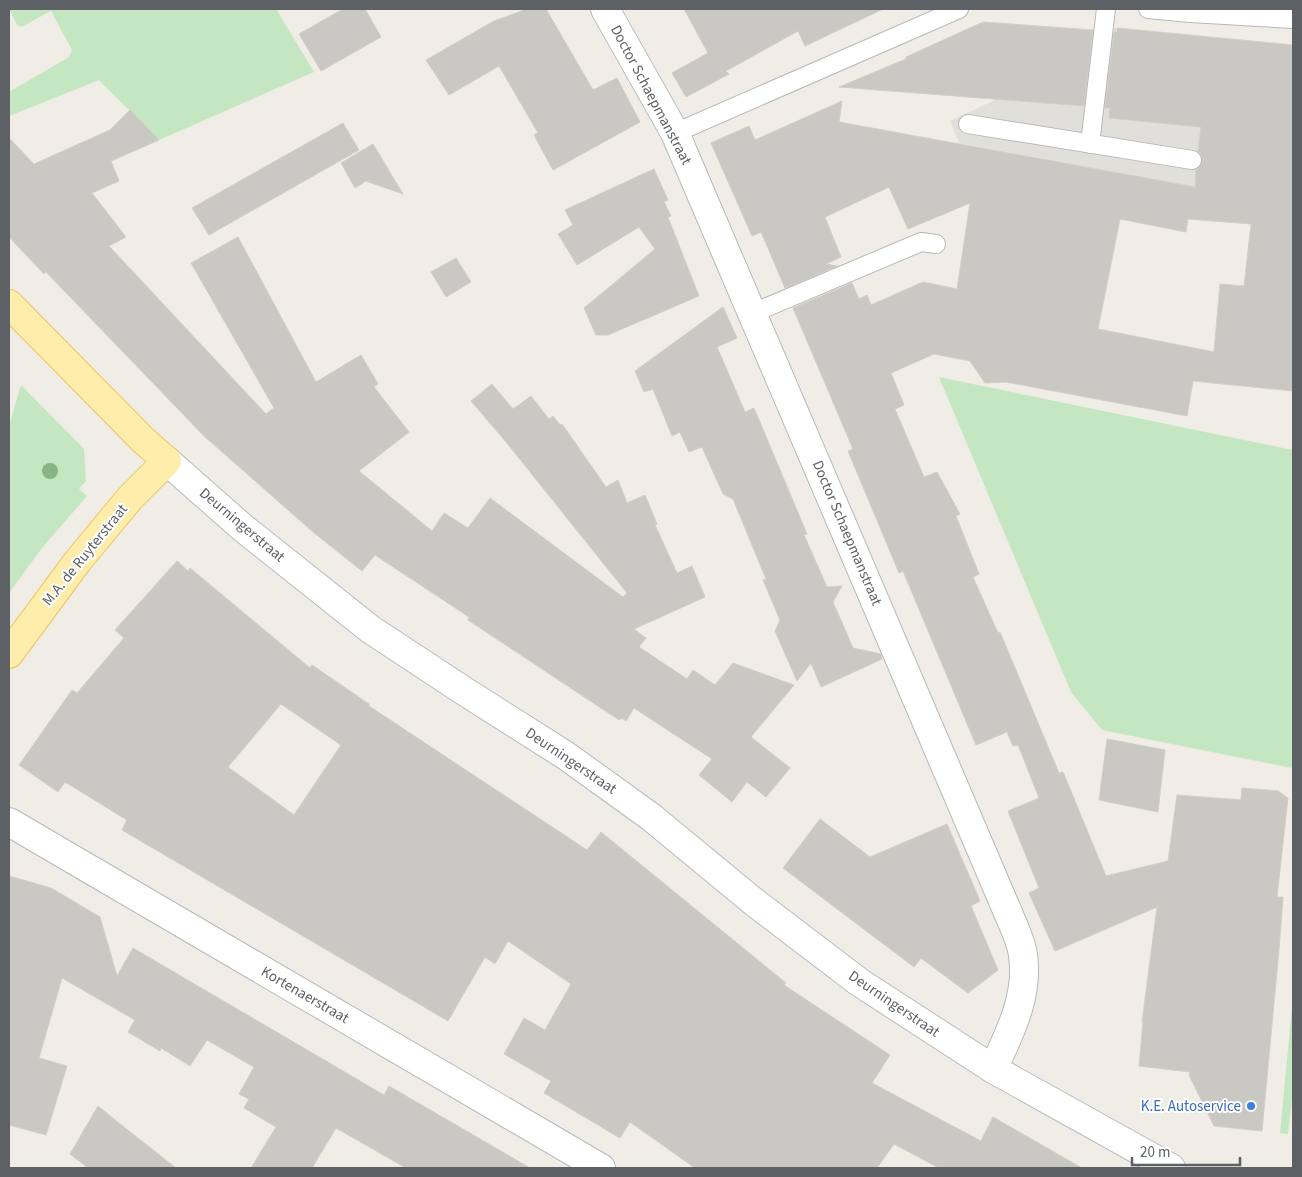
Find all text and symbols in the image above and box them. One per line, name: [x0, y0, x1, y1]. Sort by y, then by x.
street label: Doctor Schaepmanstraat: [605, 21, 697, 169]
street label: Doctor Schaepmanstraat: [807, 457, 887, 609]
street label: Deurningerstraat: [195, 483, 289, 567]
street label: M.A. de Ruyterstraat: [37, 500, 133, 610]
street label: Deurningerstraat: [521, 723, 621, 799]
street label: Kortenaerstraat: [257, 961, 353, 1029]
street label: Deurningerstraat: [844, 966, 944, 1042]
place label: K.E. Autoservice: [1141, 1096, 1241, 1117]
marker: K.E. Autoservice: [1245, 1100, 1257, 1112]
scale bar: [1132, 1134, 1240, 1166]
text: 20 m: [1140, 1142, 1170, 1163]

